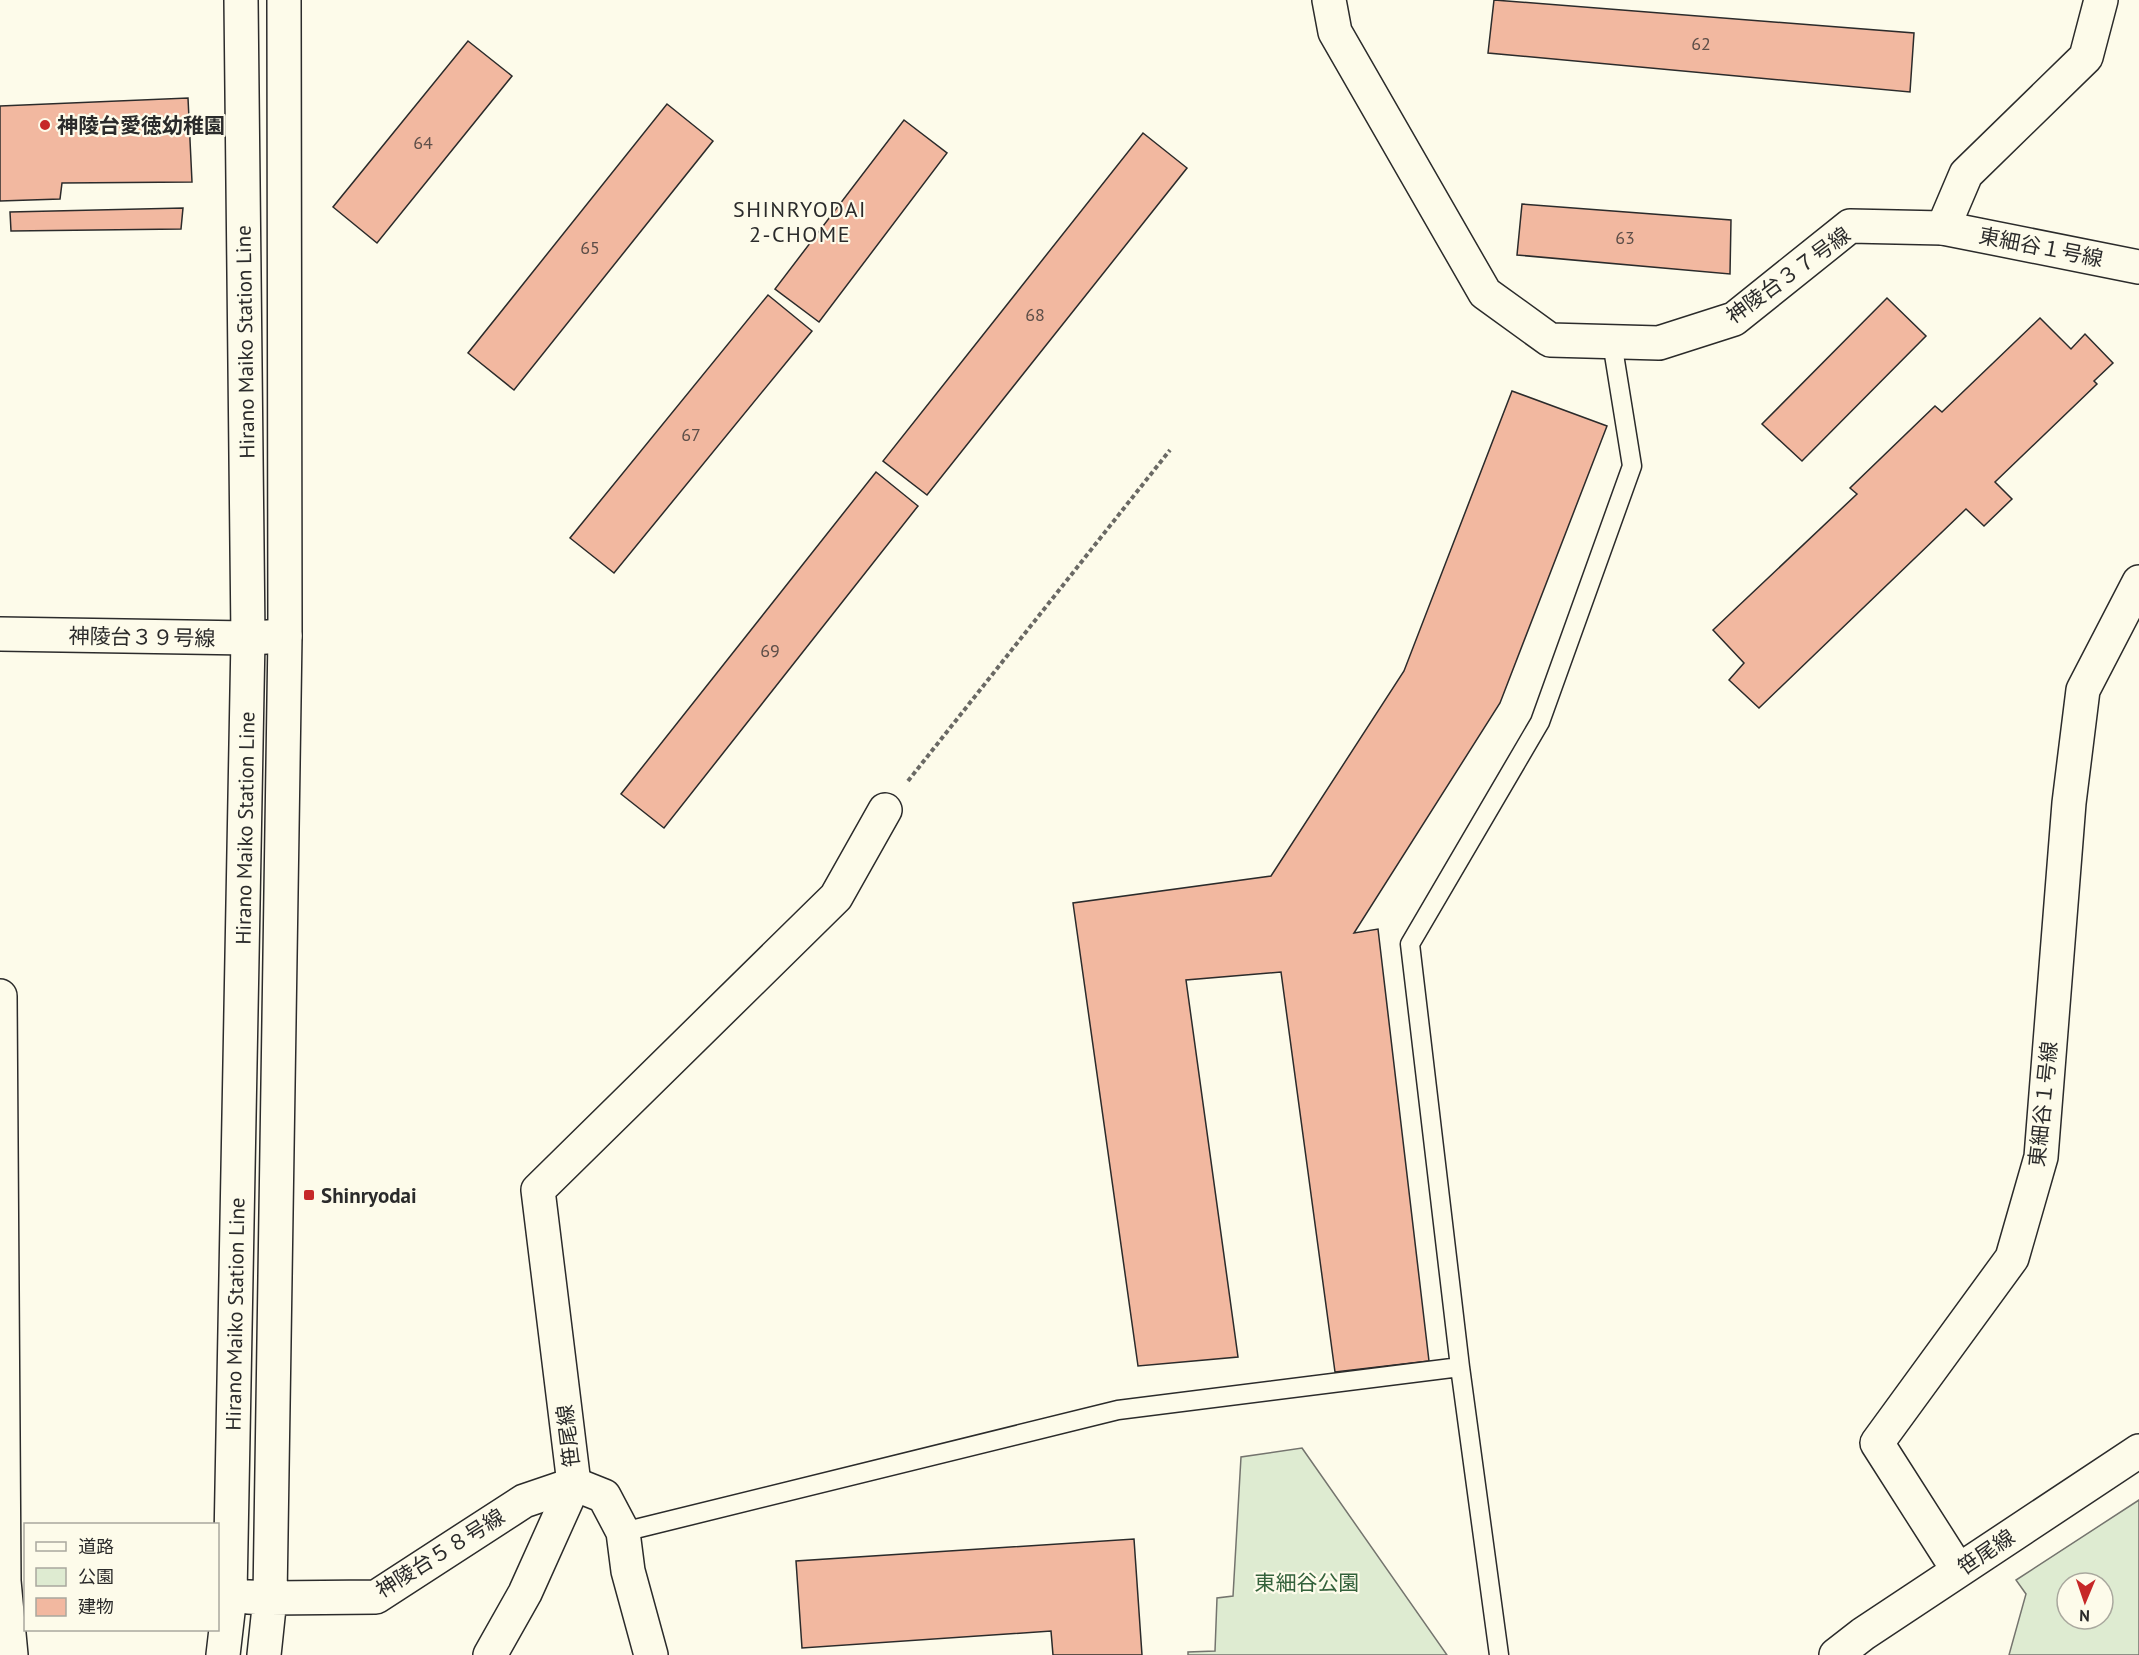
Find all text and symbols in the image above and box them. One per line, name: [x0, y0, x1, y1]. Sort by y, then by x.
house number: 62: [1691, 32, 1711, 55]
place label: 神陵台愛徳幼稚園: [57, 112, 225, 139]
marker: 神陵台愛徳幼稚園: [38, 118, 52, 132]
house number: 64: [413, 131, 433, 154]
district label: SHINRYODAI 2-CHOME: [733, 195, 867, 248]
street label: 神陵台３７号線: [1721, 221, 1855, 329]
street label: 東細谷１号線: [1977, 222, 2105, 272]
street label: Hirano Maiko Station Line: [229, 225, 261, 459]
house number: 63: [1615, 226, 1635, 249]
house number: 65: [580, 236, 600, 259]
house number: 68: [1025, 303, 1045, 326]
house number: 67: [681, 423, 701, 446]
street label: 神陵台３９号線: [68, 622, 216, 652]
house number: 69: [760, 639, 780, 662]
street label: Hirano Maiko Station Line: [229, 711, 261, 945]
street label: 東細谷１号線: [2023, 1040, 2063, 1168]
place label: Shinryodai: [321, 1182, 417, 1209]
marker: Shinryodai: [302, 1188, 316, 1202]
street label: Hirano Maiko Station Line: [219, 1197, 251, 1431]
street label: 笹尾線: [551, 1403, 585, 1469]
street label: 神陵台５８号線: [371, 1503, 509, 1603]
legend: [24, 1523, 219, 1631]
street label: 笹尾線: [1952, 1523, 2020, 1581]
text: 道路: [78, 1535, 114, 1558]
text: 公園: [78, 1565, 114, 1588]
park label: 東細谷公園: [1255, 1569, 1360, 1596]
north arrow: [2055, 1571, 2115, 1631]
text: 建物: [78, 1595, 114, 1618]
text: N: [2079, 1606, 2090, 1626]

